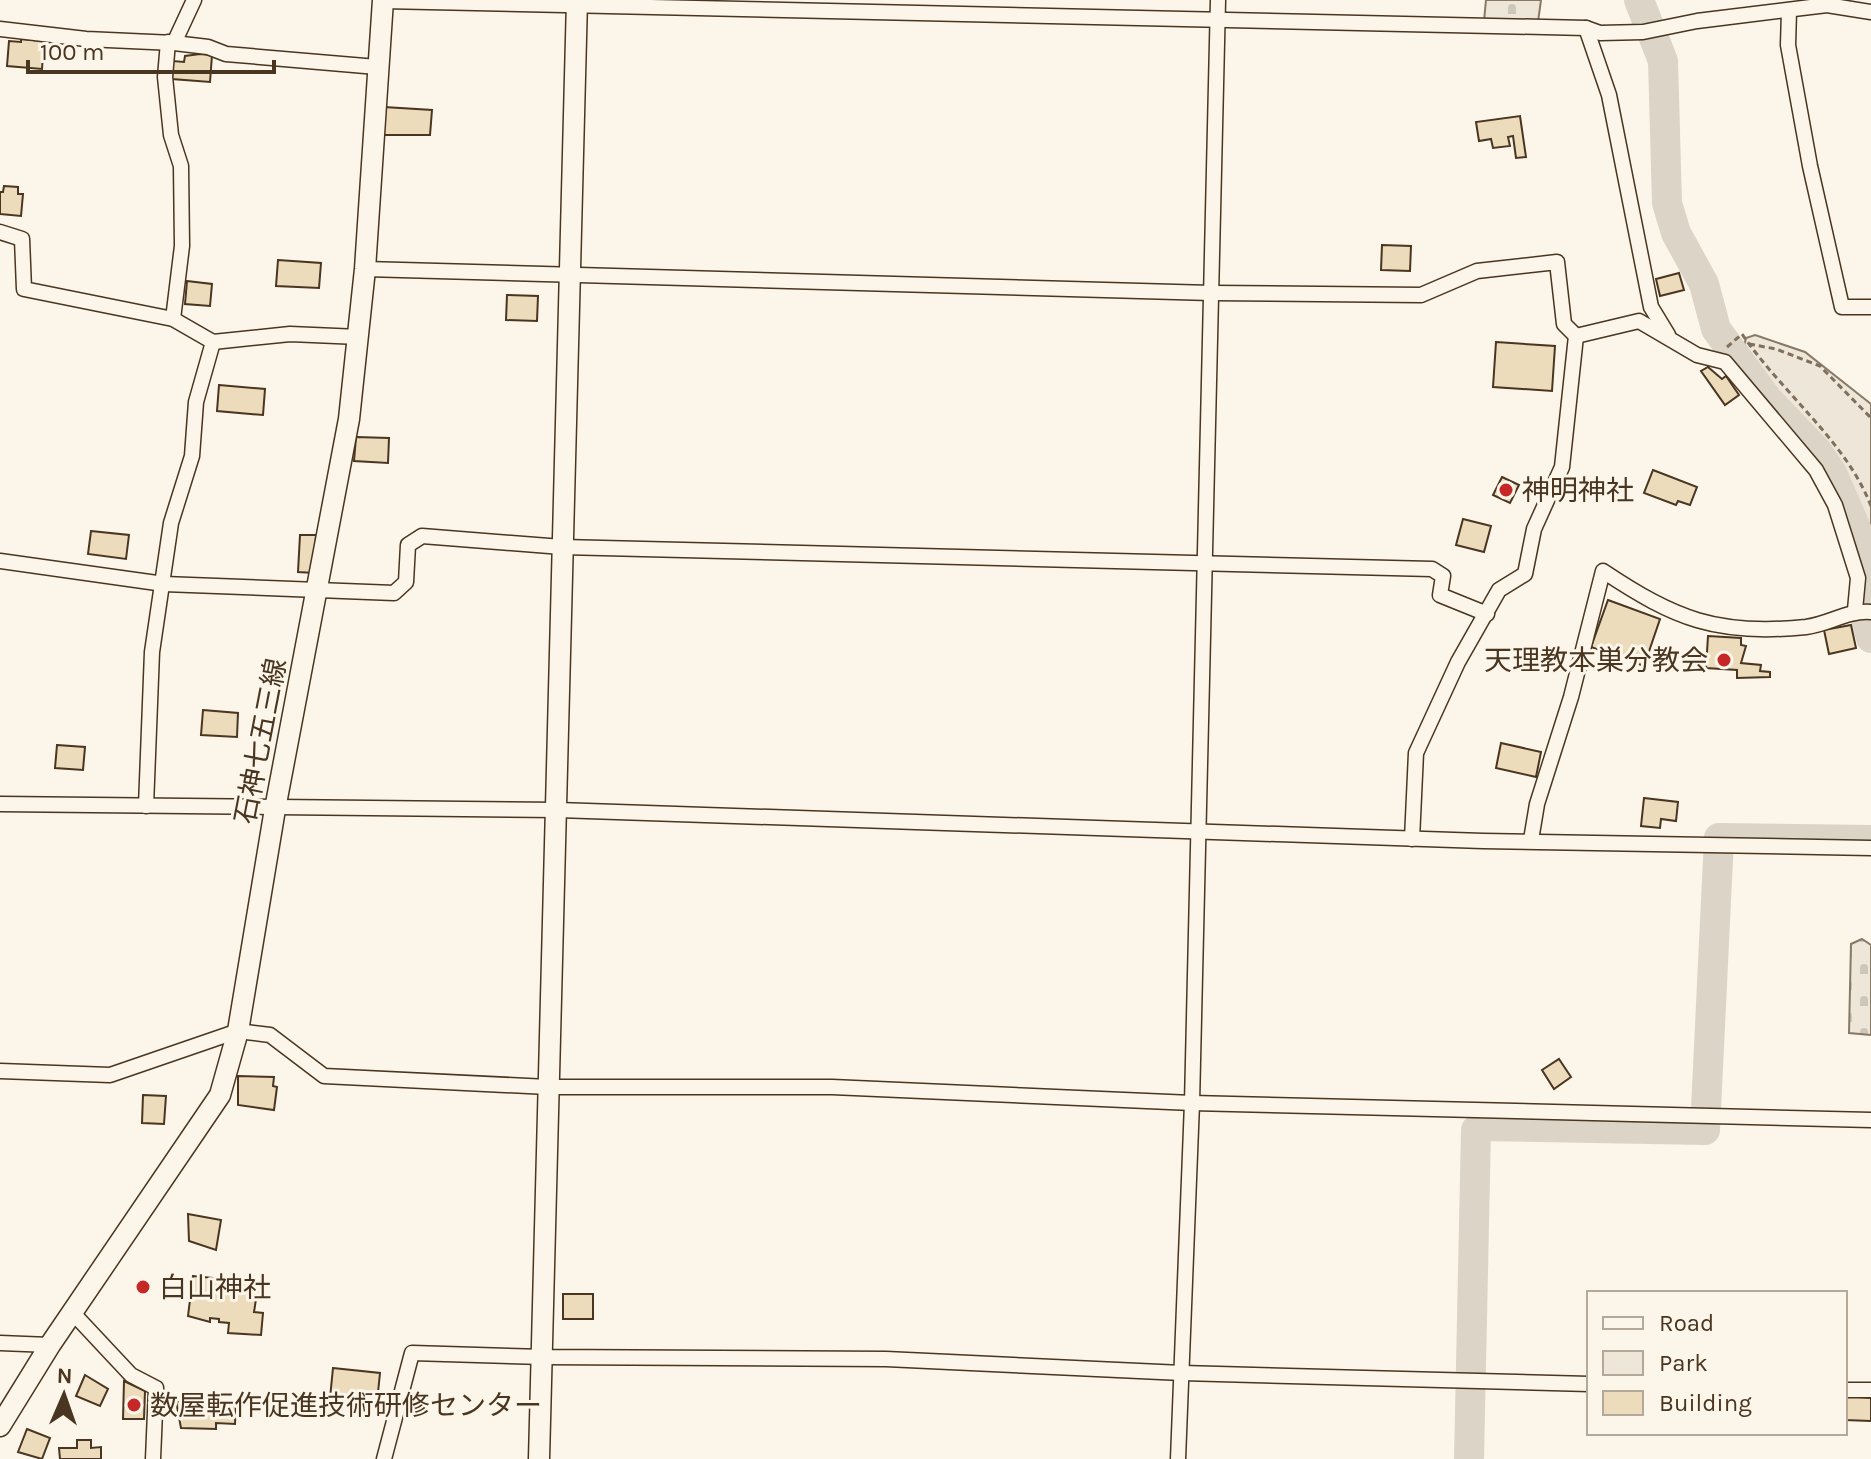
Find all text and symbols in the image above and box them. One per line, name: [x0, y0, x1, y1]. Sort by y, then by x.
scale bar: [28, 24, 274, 74]
text: 100 m: [40, 38, 105, 66]
place label: 神明神社: [1522, 474, 1634, 507]
marker: 神明神社: [1497, 481, 1515, 499]
place label: 天理教本巣分教会: [1484, 644, 1708, 677]
marker: 天理教本巣分教会: [1715, 651, 1733, 669]
street label: 石神七五三線: [228, 655, 293, 827]
place label: 白山神社: [159, 1271, 271, 1304]
marker: 白山神社: [134, 1278, 152, 1296]
legend: [1587, 1291, 1847, 1435]
text: Road: [1659, 1309, 1714, 1337]
text: Park: [1659, 1349, 1708, 1377]
north arrow: [24, 1355, 104, 1435]
text: N: [56, 1363, 73, 1389]
place label: 数屋転作促進技術研修センター: [150, 1389, 542, 1422]
text: Building: [1659, 1389, 1752, 1417]
marker: 数屋転作促進技術研修センター: [125, 1396, 143, 1414]

